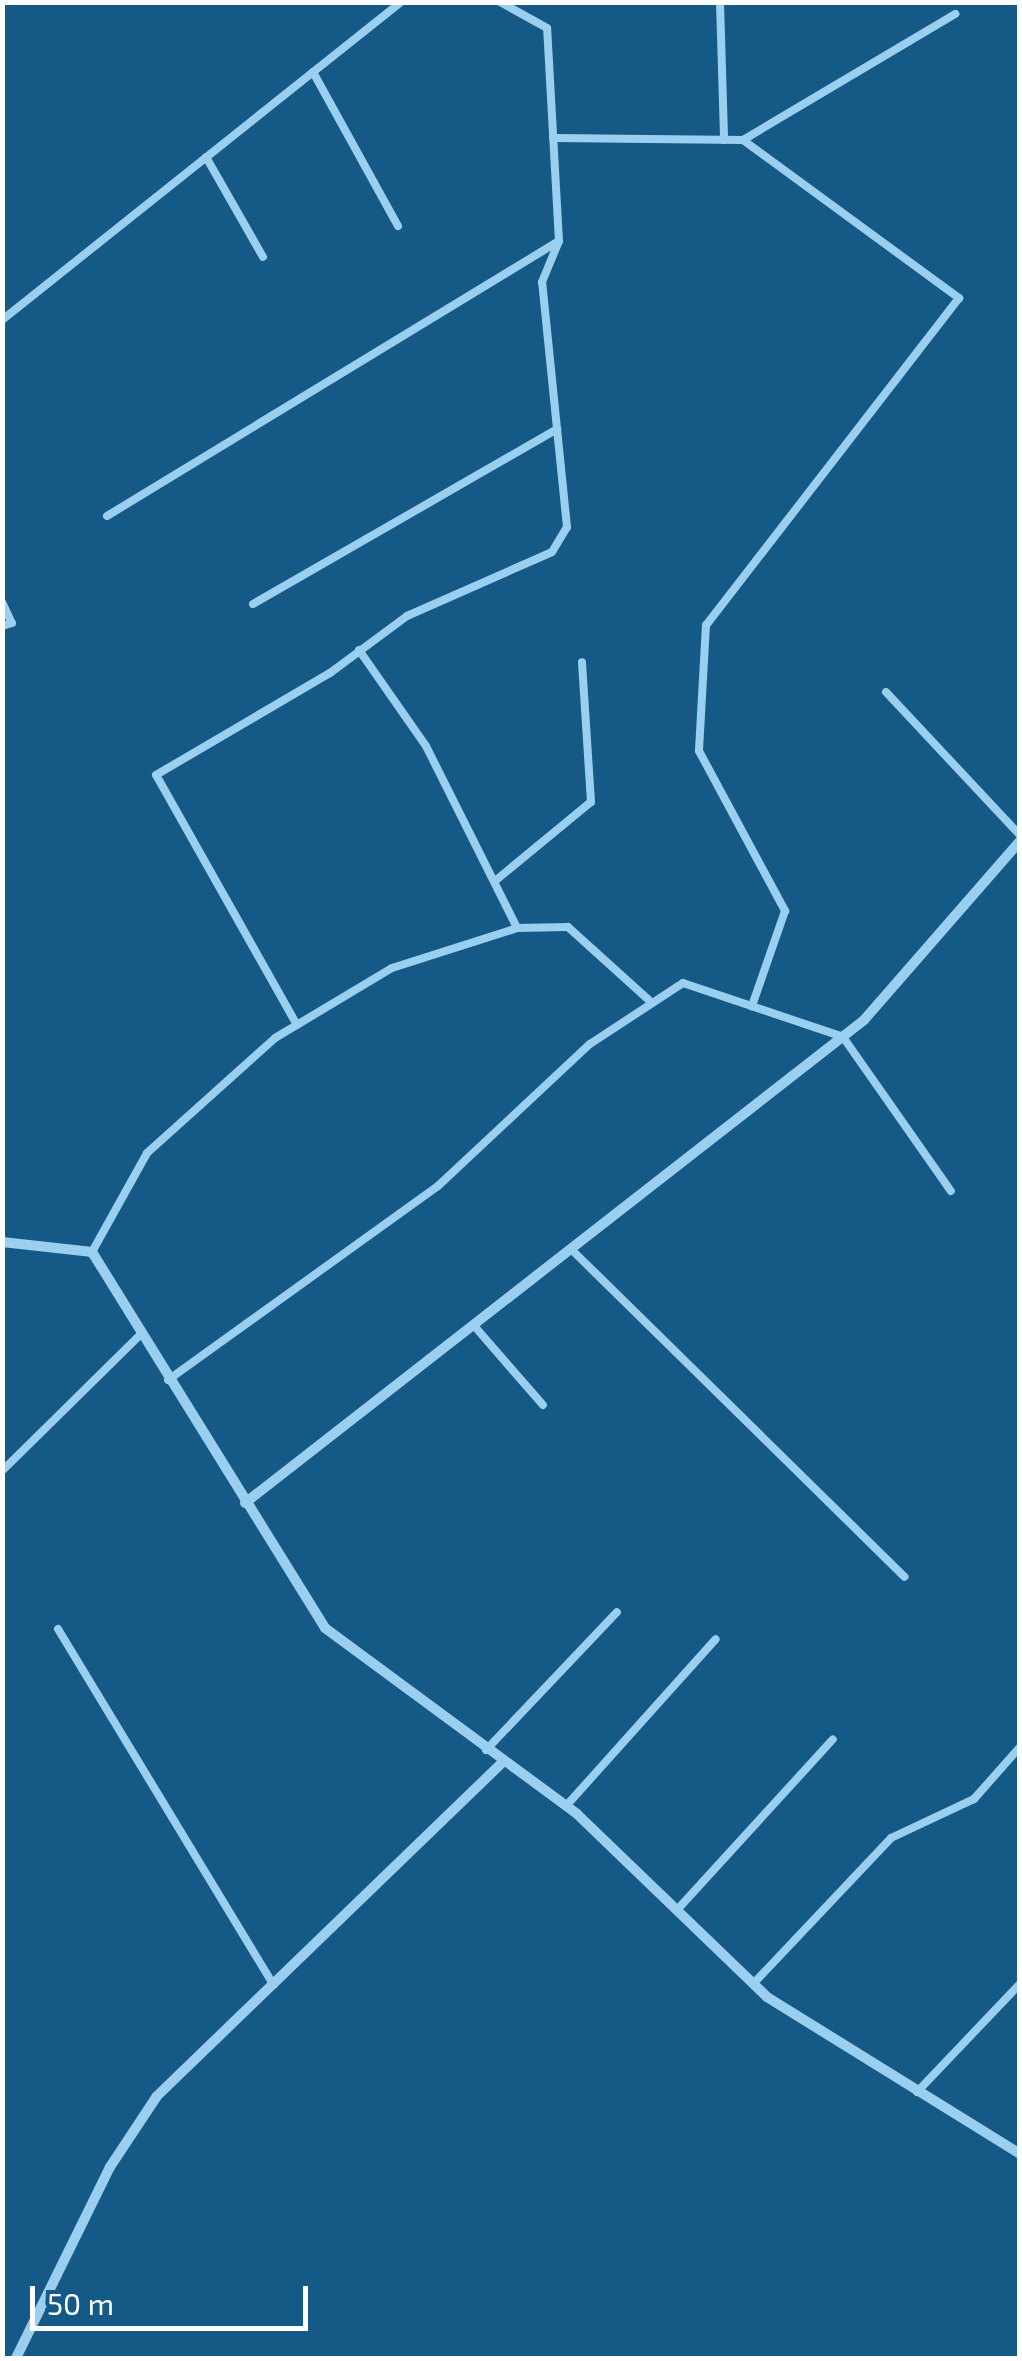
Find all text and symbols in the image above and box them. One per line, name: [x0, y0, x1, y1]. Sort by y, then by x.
scale bar: [35, 2266, 312, 2328]
text: 50 m: [47, 2285, 114, 2321]

